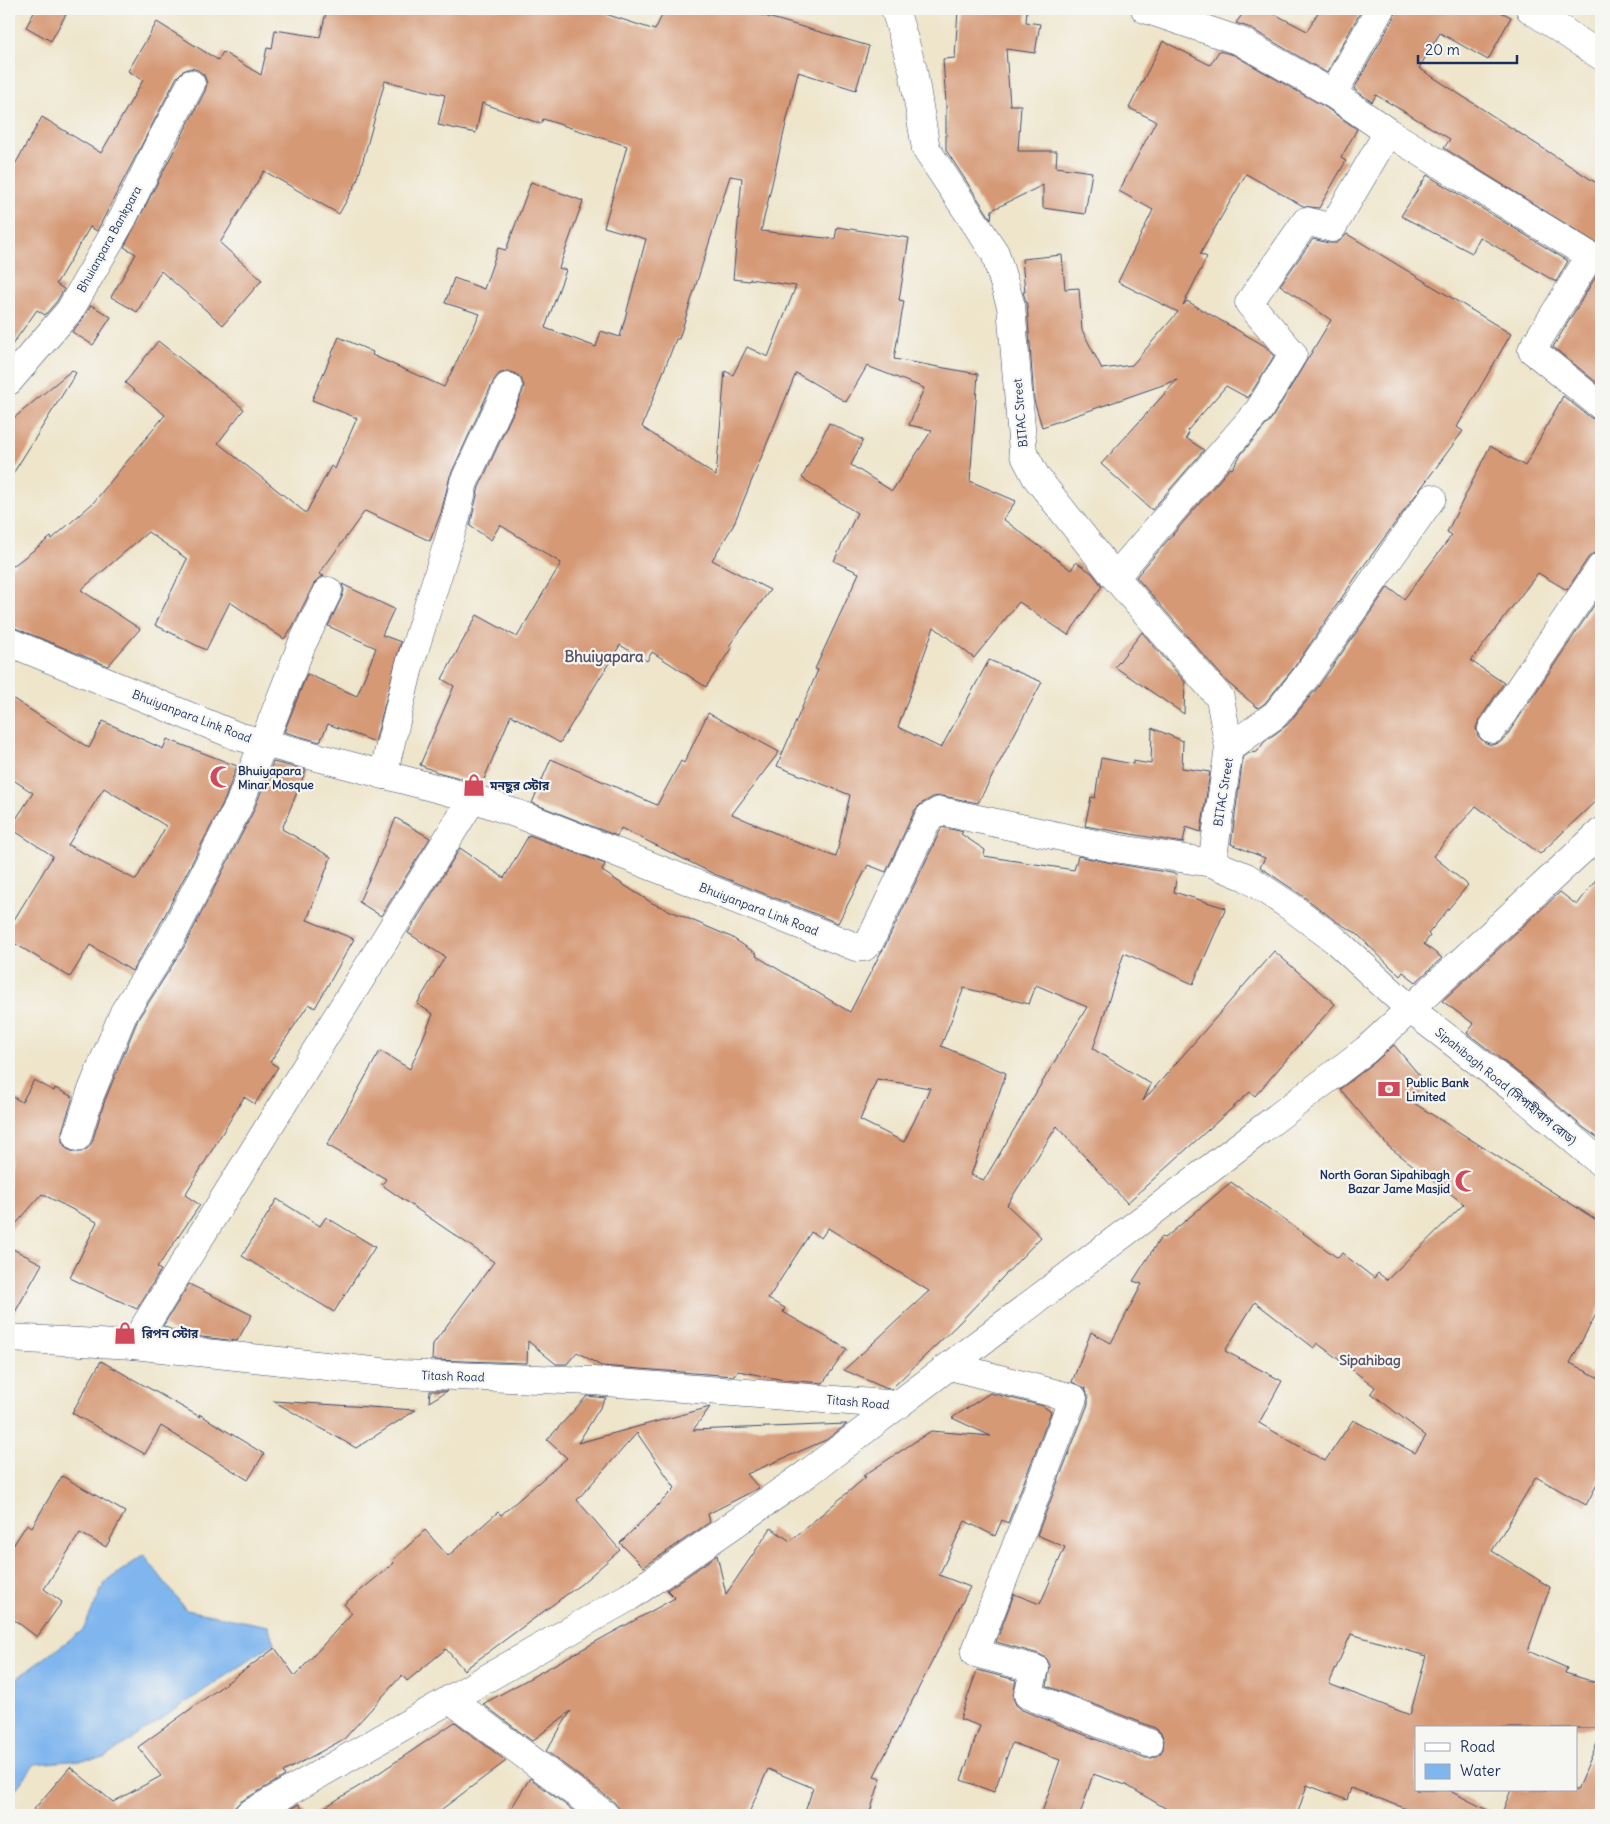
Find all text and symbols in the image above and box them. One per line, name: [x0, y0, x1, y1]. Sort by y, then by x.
scale bar: [1418, 32, 1516, 64]
text: 20 m: [1425, 40, 1460, 59]
street label: Bhuianpara Bankpara: [73, 183, 145, 295]
street label: BITAC Street: [1010, 378, 1030, 448]
district label: Bhuiyapara: [564, 647, 644, 667]
street label: Bhuiyanpara Link Road: [130, 686, 254, 746]
street label: BITAC Street: [1210, 757, 1236, 827]
place label: Bhuiyapara Minar Mosque: [238, 763, 314, 793]
mosque icon: Bhuiyapara Minar Mosque: [208, 764, 234, 790]
shop icon: মনছুর স্টোর: [461, 772, 487, 798]
place label: মনছুর স্টোর: [489, 778, 550, 794]
street label: Bhuiyanpara Link Road: [697, 879, 821, 939]
street label: Sipahibagh Road (সিপাহীবাগ রোড): [1432, 1024, 1580, 1148]
place label: Public Bank Limited: [1406, 1075, 1469, 1104]
bank icon: Public Bank Limited: [1376, 1076, 1402, 1102]
place label: North Goran Sipahibagh Bazar Jame Masjid: [1320, 1167, 1450, 1196]
mosque icon: North Goran Sipahibagh Bazar Jame Masjid: [1453, 1168, 1479, 1194]
shop icon: রিপন স্টোর: [112, 1320, 138, 1346]
place label: রিপন স্টোর: [141, 1326, 199, 1341]
district label: Sipahibag: [1339, 1351, 1401, 1369]
street label: Titash Road: [421, 1367, 485, 1385]
street label: Titash Road: [826, 1392, 890, 1412]
legend: [1415, 1726, 1578, 1792]
text: Road: [1460, 1737, 1495, 1756]
text: Water: [1460, 1761, 1501, 1780]

